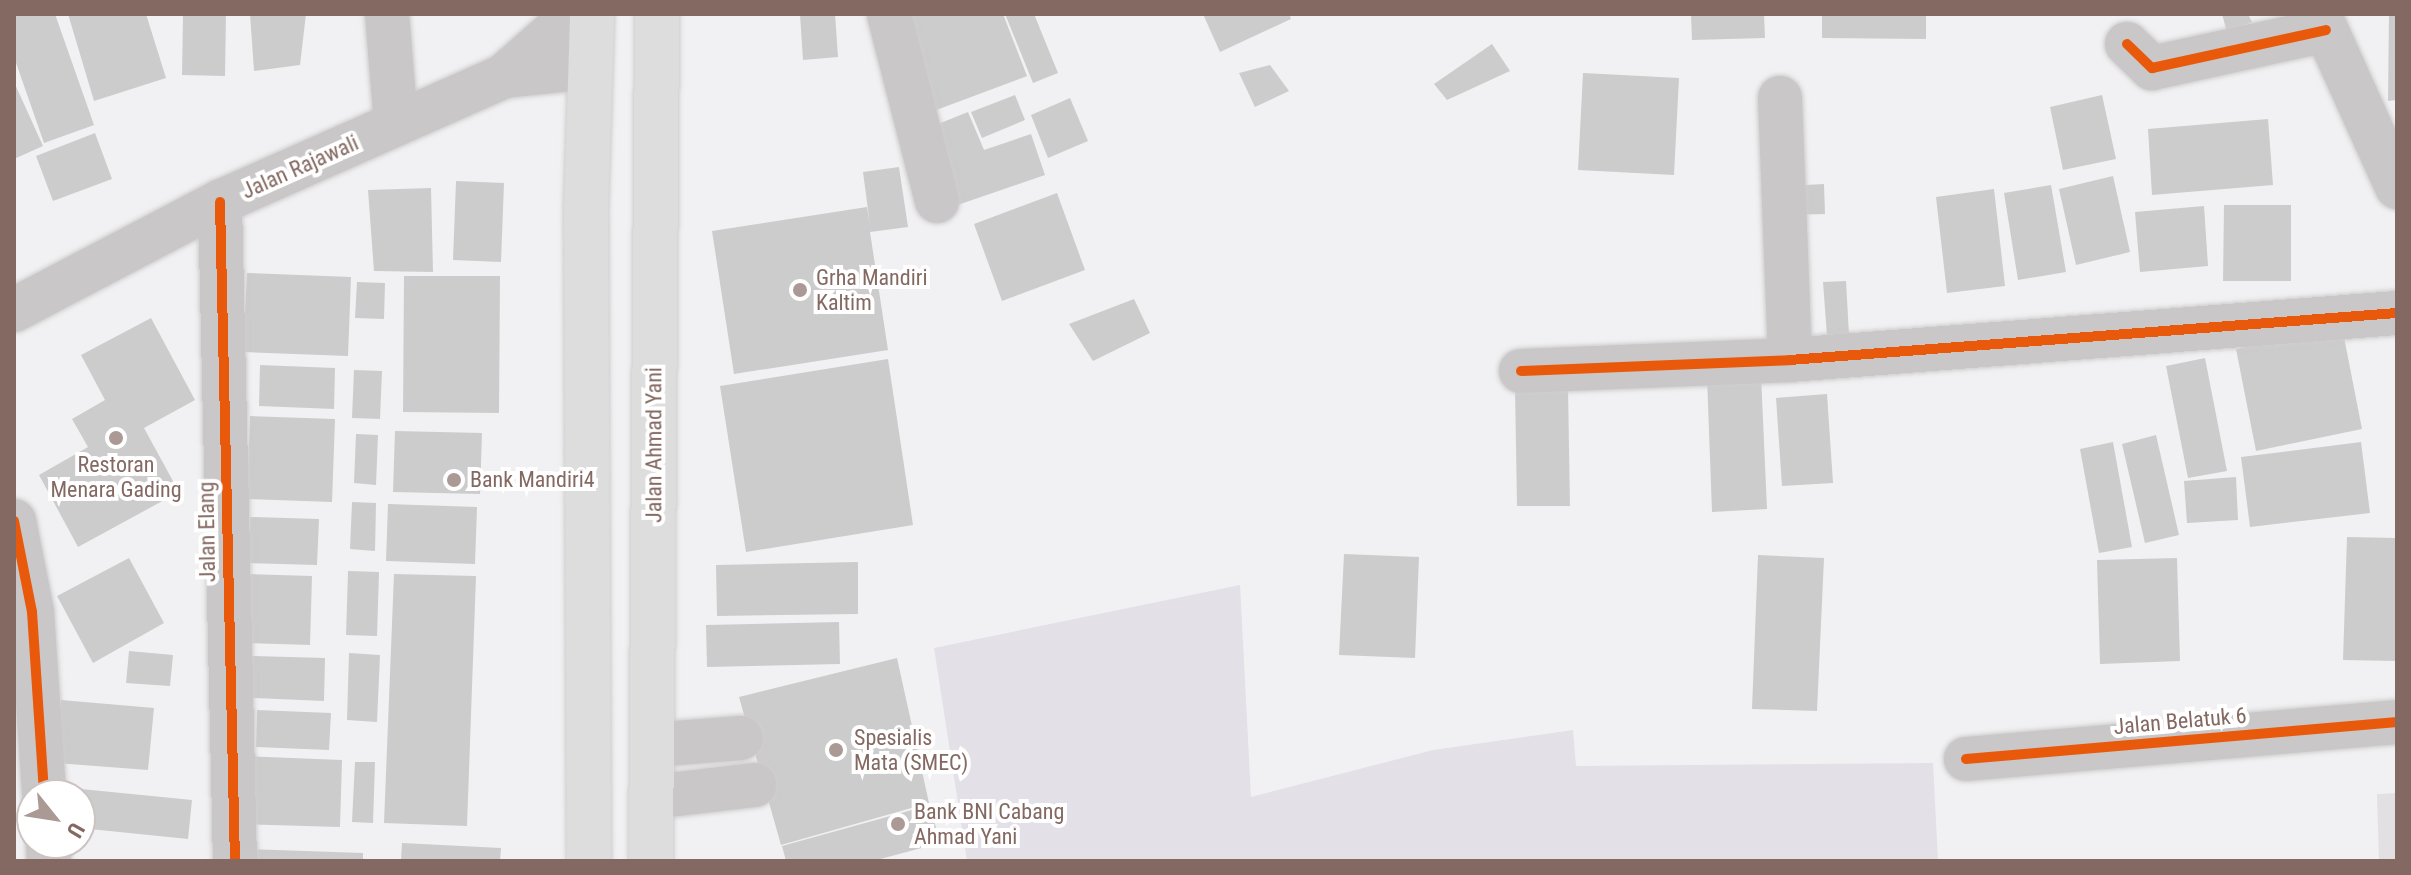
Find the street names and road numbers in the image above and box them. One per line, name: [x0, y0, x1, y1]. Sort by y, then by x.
street label: Jalan Rajawali: [237, 130, 363, 204]
street label: Jalan Ahmad Yani: [641, 367, 667, 523]
street label: Jalan Elang: [193, 482, 221, 582]
street label: Jalan Belatuk 6: [2112, 702, 2248, 740]

